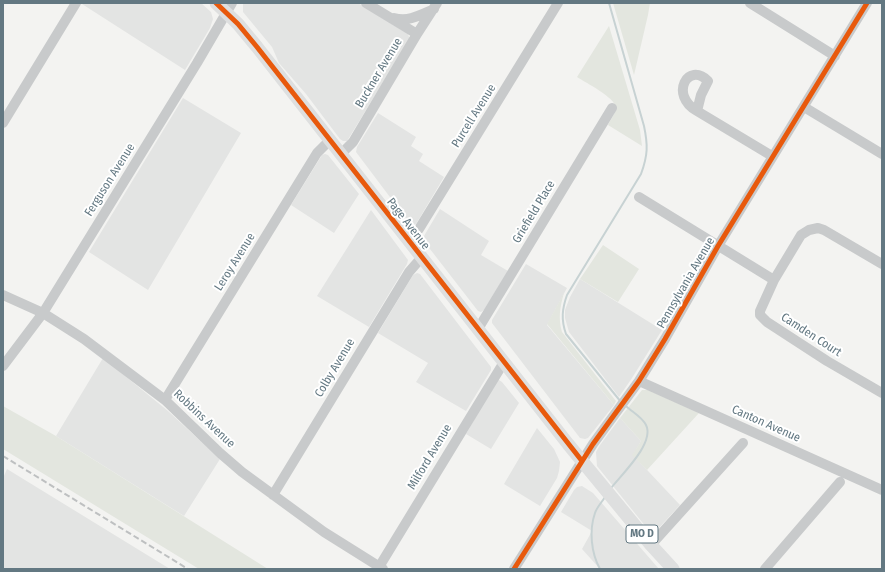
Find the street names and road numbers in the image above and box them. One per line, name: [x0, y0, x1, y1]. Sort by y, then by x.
street label: Buckner Avenue: [353, 35, 405, 111]
street label: Purcell Avenue: [449, 82, 499, 150]
street label: Ferguson Avenue: [82, 141, 138, 219]
street label: Griefield Place: [510, 178, 558, 246]
street label: Page Avenue: [383, 195, 433, 253]
street label: Leroy Avenue: [212, 230, 258, 294]
street label: Pennsylvania Avenue: [654, 235, 718, 331]
street label: Camden Court: [778, 310, 844, 360]
street label: Colby Avenue: [312, 336, 358, 400]
street label: Robbins Avenue: [170, 387, 238, 451]
street label: Canton Avenue: [730, 402, 802, 446]
street label: Milford Avenue: [405, 422, 455, 492]
road number: MO D: [626, 525, 658, 543]

